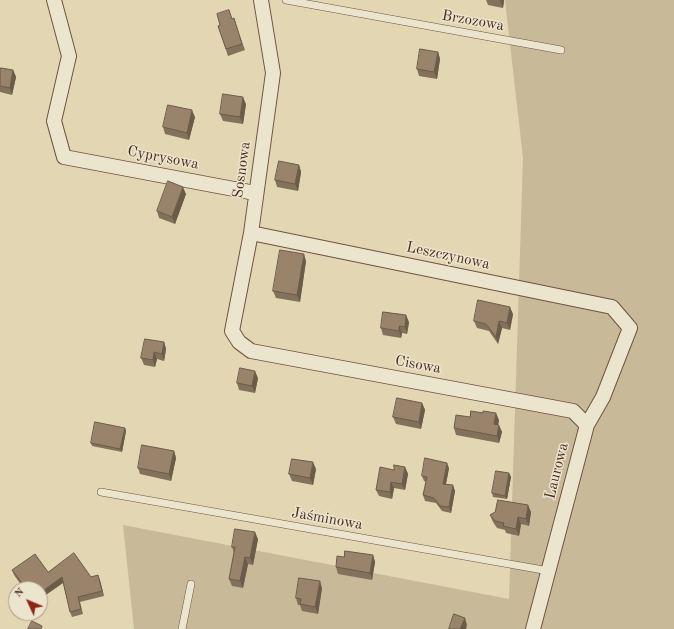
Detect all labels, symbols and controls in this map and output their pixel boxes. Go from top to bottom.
street label: Brzozowa [440,7,506,35]
street label: Sosnowa [229,140,255,200]
street label: Cyprysowa [126,142,200,174]
street label: Leszczynowa [405,238,491,274]
street label: Cisowa [394,352,442,378]
street label: Laurowa [541,441,573,501]
street label: Jaśminowa [290,504,364,534]
north arrow [8,581,48,621]
text: N [13,586,27,600]

